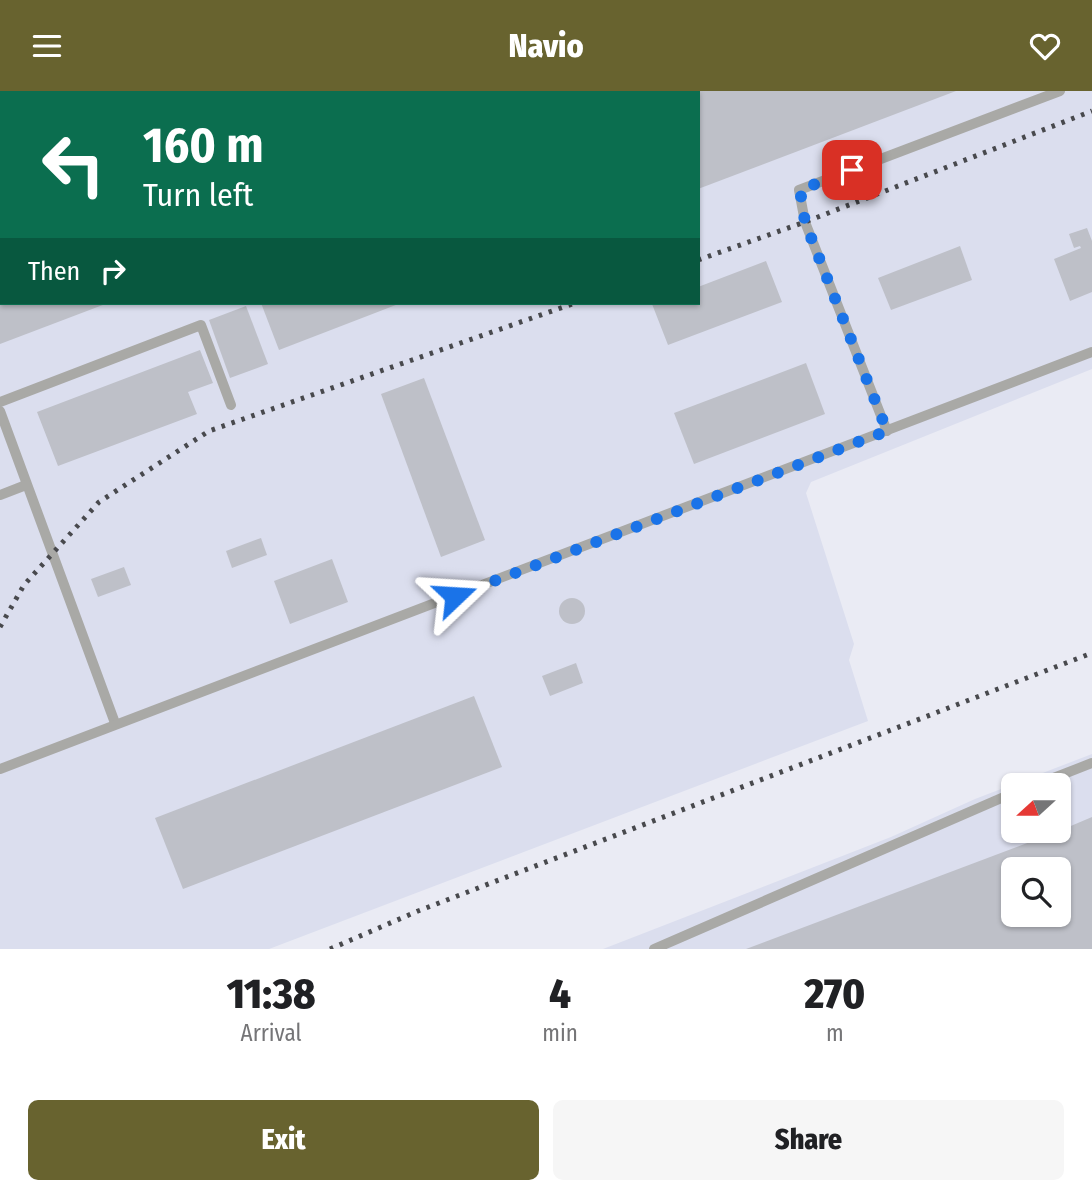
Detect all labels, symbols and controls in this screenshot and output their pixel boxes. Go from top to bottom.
icon: menu [28,27,66,65]
text: Navio [508,27,584,65]
icon: heart [1026,27,1064,65]
text: 160 m [143,116,264,175]
icon: left [28,119,119,210]
pin [822,140,882,200]
icon: arrive [833,151,871,189]
text: Turn left [143,176,253,214]
icon: right [94,252,132,290]
text: Then [28,256,80,287]
position arrow [418,559,492,633]
north arrow [1001,773,1071,843]
map controls [1001,773,1071,927]
button: search [1001,857,1071,927]
text: 11:38 [227,969,315,1019]
text: 4 [549,969,571,1019]
text: 270 [805,969,865,1019]
text: Arrival [241,1019,302,1047]
text: min [542,1019,578,1047]
text: m [826,1019,844,1047]
button: Exit [28,1100,539,1180]
button: Share [553,1100,1064,1180]

